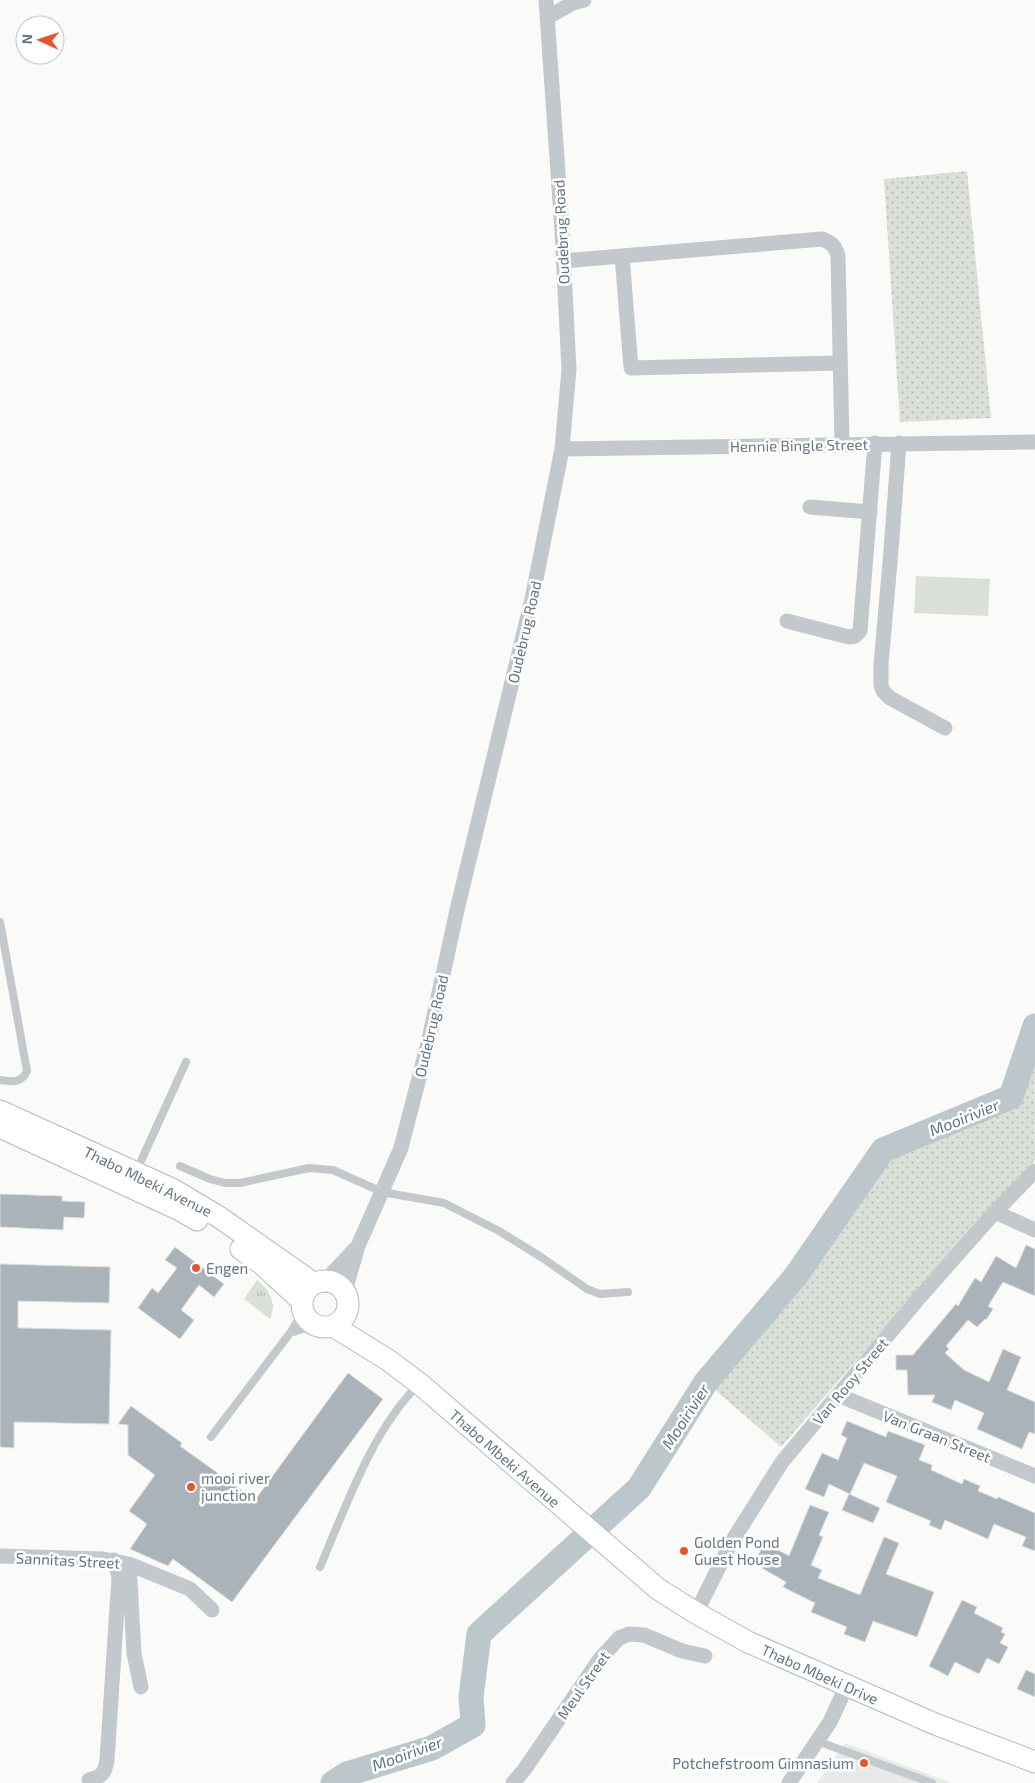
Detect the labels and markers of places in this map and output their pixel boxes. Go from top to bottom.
place label: Engen [206,1259,248,1277]
marker: Engen [190,1262,202,1274]
place label: mooi river junction [201,1469,270,1505]
marker: mooi river junction [185,1481,197,1493]
place label: Golden Pond Guest House [694,1533,780,1568]
marker: Golden Pond Guest House [678,1545,690,1557]
place label: Potchefstroom Gimnasium [672,1754,854,1772]
marker: Potchefstroom Gimnasium [858,1757,870,1769]

